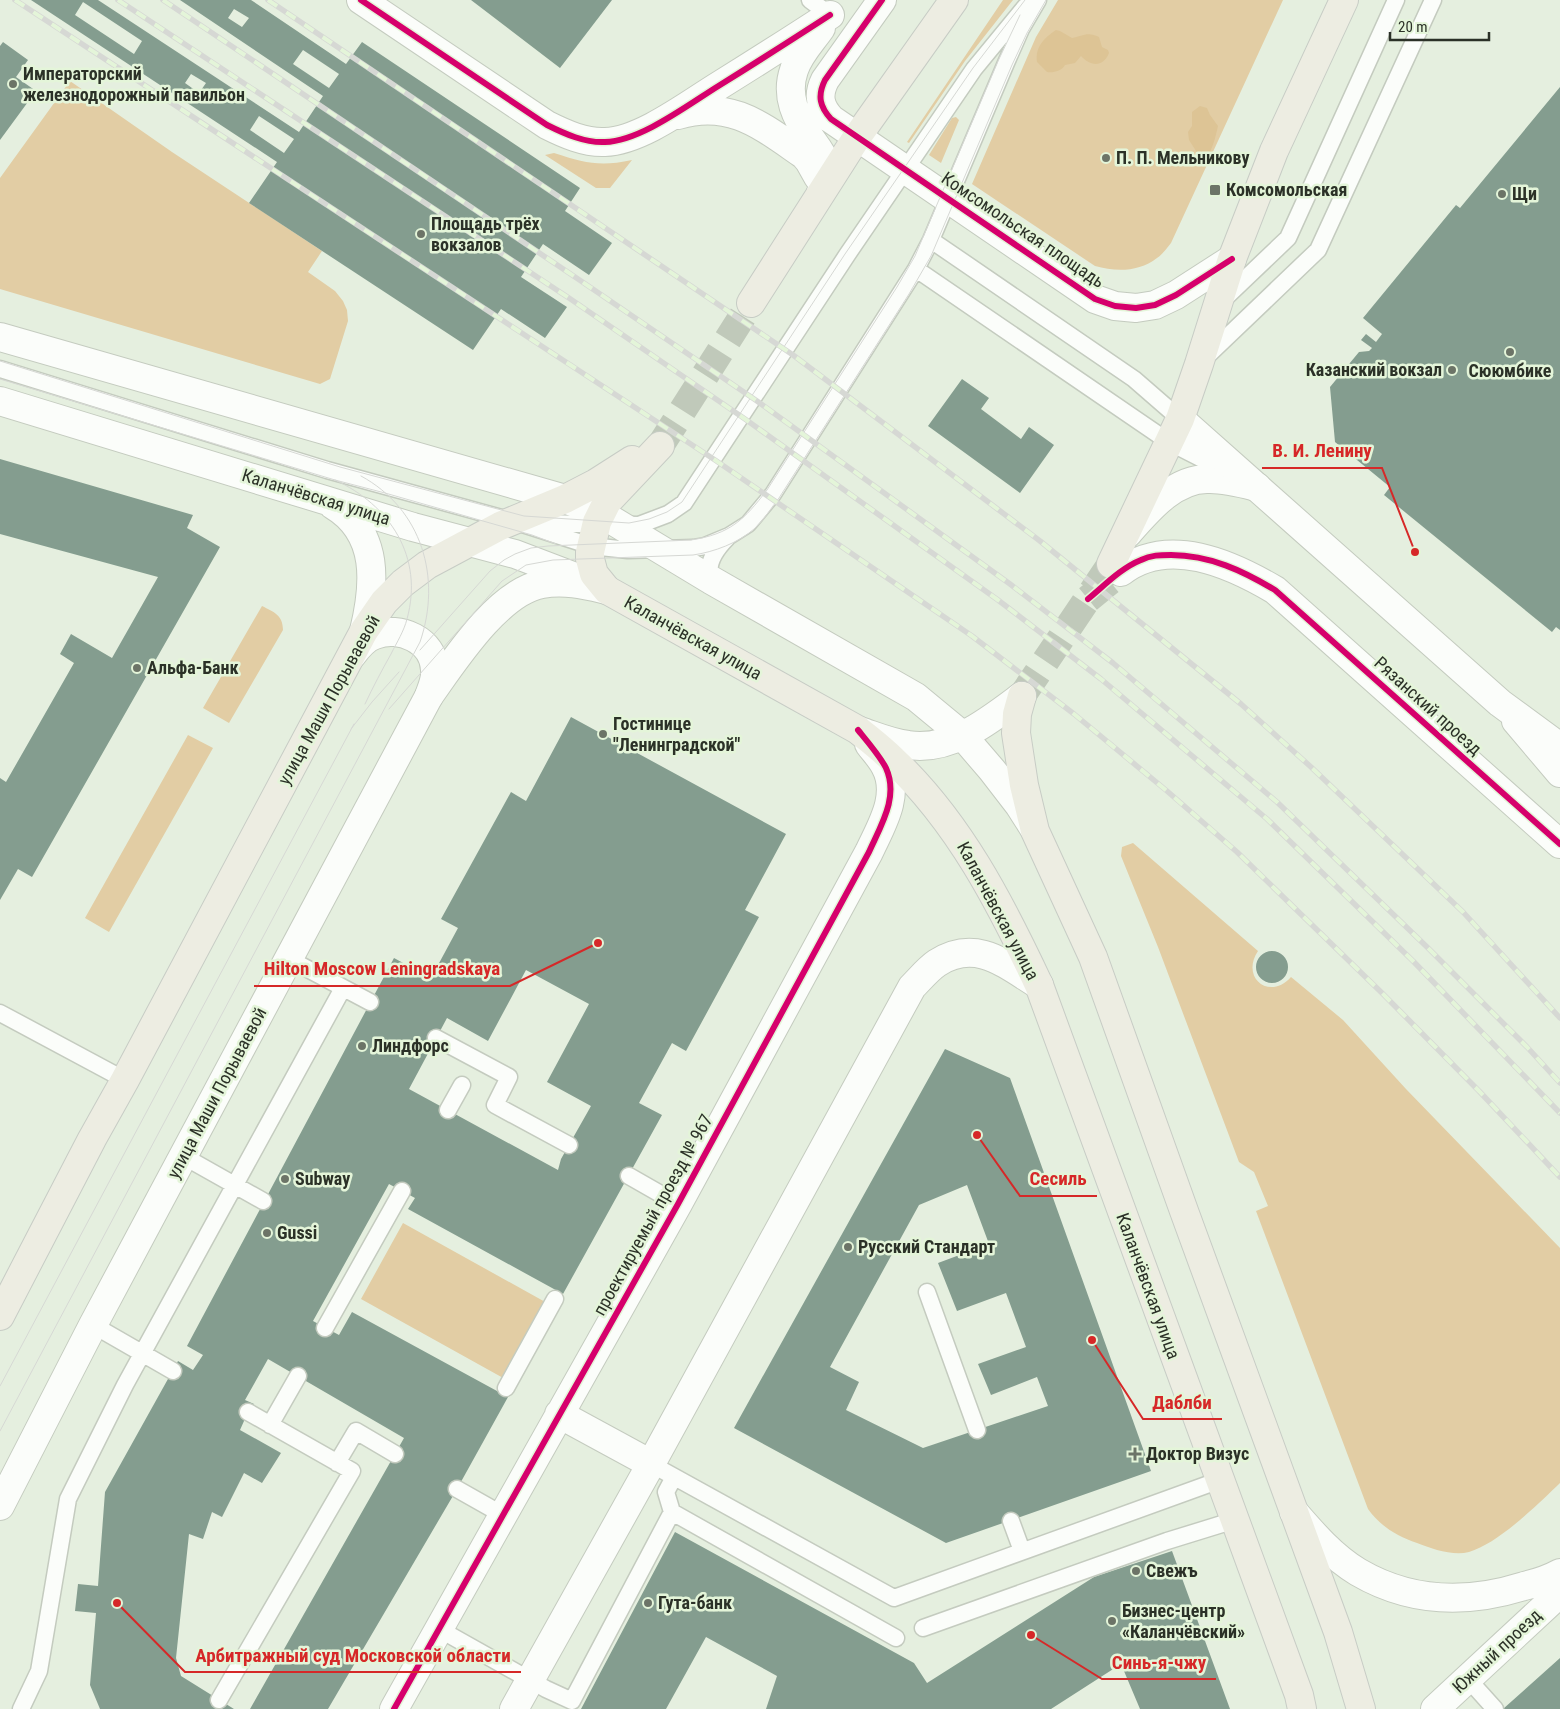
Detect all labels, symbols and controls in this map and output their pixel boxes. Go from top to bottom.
scale bar [1390,10,1489,42]
text: 20 m [1398,18,1428,36]
place label: Императорский железнодорожный павильон [23,63,245,105]
marker: Императорский железнодорожный павильон [7,78,19,90]
place label: П. П. Мельникову [1116,147,1249,168]
marker: П. П. Мельникову [1100,152,1112,164]
street label: Комсомольская площадь [938,167,1109,292]
place label: Комсомольская [1226,179,1347,200]
marker: Комсомольская [1208,183,1222,197]
place label: Щи [1512,183,1537,204]
marker: Щи [1496,188,1508,200]
place label: Площадь трёх вокзалов [431,213,540,255]
marker: Площадь трёх вокзалов [415,228,427,240]
marker: Сююмбике [1504,346,1516,358]
place label: Казанский вокзал [1306,359,1442,380]
place label: Сююмбике [1469,360,1552,381]
marker: Казанский вокзал [1446,364,1458,376]
callout: В. И. Ленину [1262,434,1382,468]
text: В. И. Ленину [1272,439,1372,462]
street label: Каланчёвская улица [240,464,393,529]
street label: Каланчёвская улица [621,591,766,684]
street label: улица Маши Порываевой [273,611,384,788]
street label: Рязанский проезд [1370,652,1487,760]
place label: Альфа-Банк [147,657,239,678]
marker: Альфа-Банк [131,662,143,674]
place label: Гостинице "Ленинградской" [613,713,740,755]
marker: Гостинице "Ленинградской" [597,728,609,740]
street label: Каланчёвская улица [953,838,1044,984]
callout: Hilton Moscow Leningradskaya [254,952,510,986]
text: Hilton Moscow Leningradskaya [264,957,500,980]
street label: улица Маши Порываевой [163,1004,271,1182]
place label: Линдфорс [372,1035,449,1056]
marker: Линдфорс [356,1040,368,1052]
street label: проектируемый проезд № 967 [588,1110,717,1319]
callout: Сесиль [1020,1162,1097,1196]
text: Сесиль [1029,1167,1087,1190]
place label: Subway [295,1168,350,1189]
marker: Subway [279,1173,291,1185]
street label: Каланчёвская улица [1112,1210,1185,1362]
place label: Gussi [277,1222,317,1243]
marker: Gussi [261,1227,273,1239]
place label: Русский Стандарт [858,1236,995,1257]
marker: Русский Стандарт [842,1241,854,1253]
callout: Даблби [1143,1385,1222,1419]
text: Даблби [1152,1391,1212,1414]
place label: Доктор Визус [1146,1443,1249,1464]
marker: Доктор Визус [1128,1447,1142,1461]
place label: Свежъ [1146,1560,1198,1581]
marker: Свежъ [1130,1565,1142,1577]
place label: Гута-банк [658,1592,732,1613]
marker: Гута-банк [642,1597,654,1609]
place label: Бизнес-центр «Каланчёвский» [1122,1600,1245,1642]
street label: Южный проезд [1448,1604,1546,1697]
marker: Бизнес-центр «Каланчёвский» [1106,1615,1118,1627]
callout: Арбитражный суд Московской области [185,1638,521,1672]
text: Арбитражный суд Московской области [195,1644,511,1667]
callout: Синь-я-чжу [1102,1645,1216,1679]
text: Синь-я-чжу [1112,1651,1207,1674]

